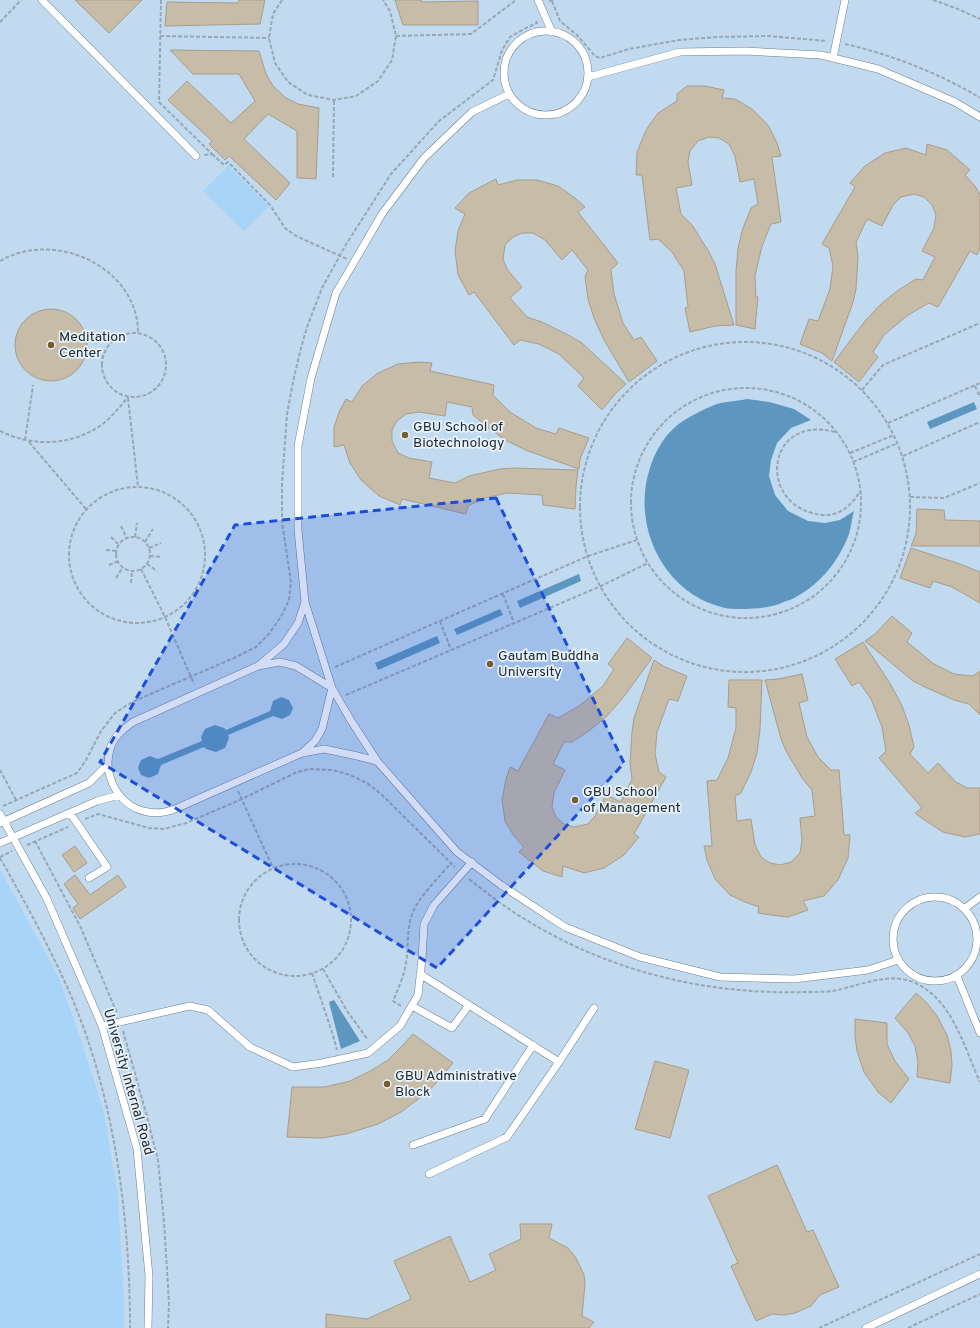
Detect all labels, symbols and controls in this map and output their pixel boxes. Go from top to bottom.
place label: Meditation Center [59,329,126,362]
marker: Meditation Center [46,340,56,350]
place label: GBU School of Biotechnology [413,419,504,452]
marker: GBU School of Biotechnology [400,430,410,440]
place label: Gautam Buddha University [498,648,599,681]
marker: Gautam Buddha University [485,659,495,669]
place label: GBU School of Management [583,784,681,817]
marker: GBU School of Management [570,795,580,805]
street label: University Internal Road [99,1007,157,1157]
place label: GBU Administrative Block [395,1068,517,1101]
marker: GBU Administrative Block [382,1079,392,1089]

